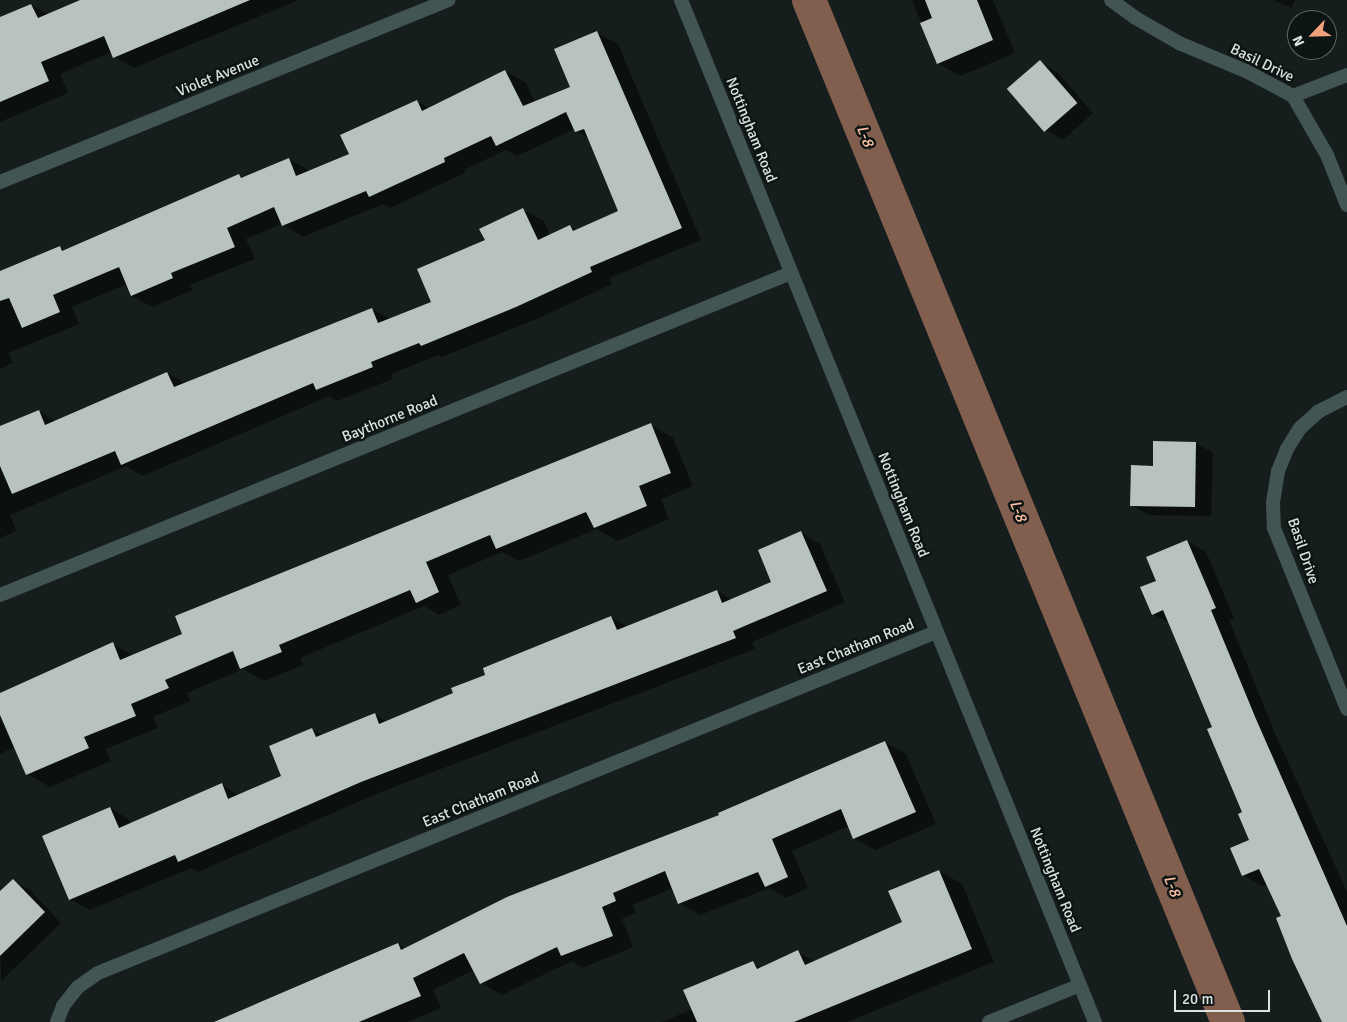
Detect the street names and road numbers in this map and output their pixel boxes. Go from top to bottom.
street label: Basil Drive [1227,40,1297,86]
street label: Violet Avenue [174,51,262,101]
street label: Nottingham Road [722,75,780,185]
street label: Baythorne Road [340,392,440,446]
street label: Nottingham Road [874,450,932,560]
street label: Basil Drive [1283,516,1323,586]
street label: East Chatham Road [795,615,917,679]
street label: East Chatham Road [420,768,542,832]
street label: Nottingham Road [1026,825,1084,935]

